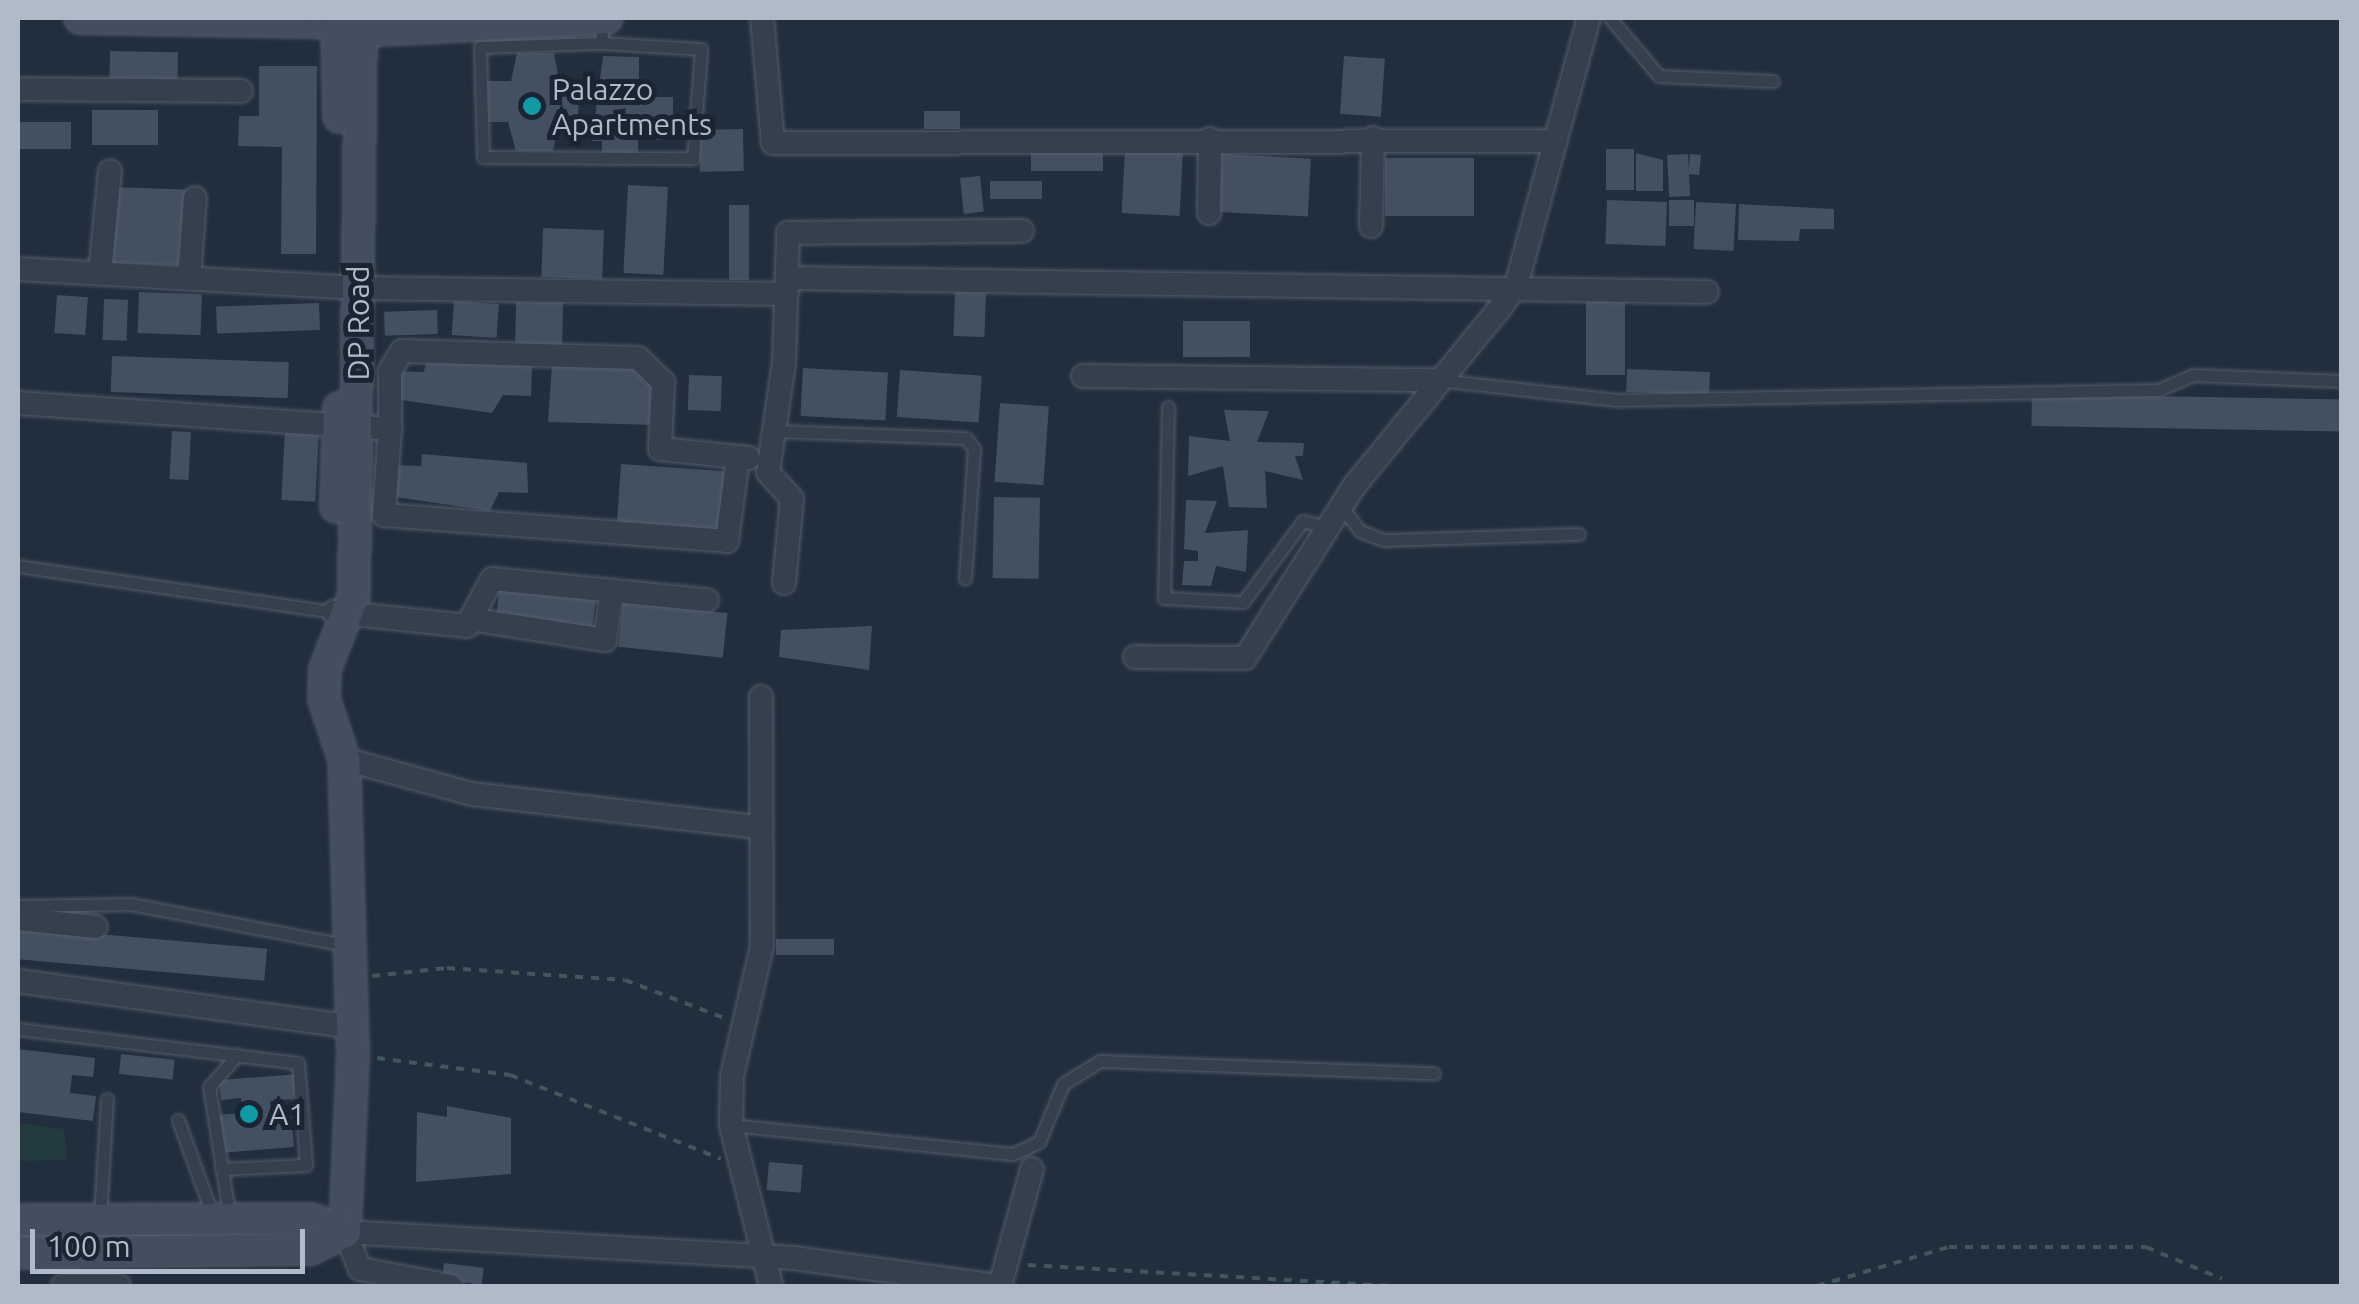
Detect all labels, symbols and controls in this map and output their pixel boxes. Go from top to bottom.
place label: Palazzo Apartments [552,71,712,142]
marker: Palazzo Apartments [521,95,543,117]
street label: DP Road [340,265,376,381]
place label: A1 [269,1096,305,1132]
marker: A1 [238,1103,260,1125]
scale bar [35,1209,310,1271]
text: 100 m [47,1229,131,1263]

